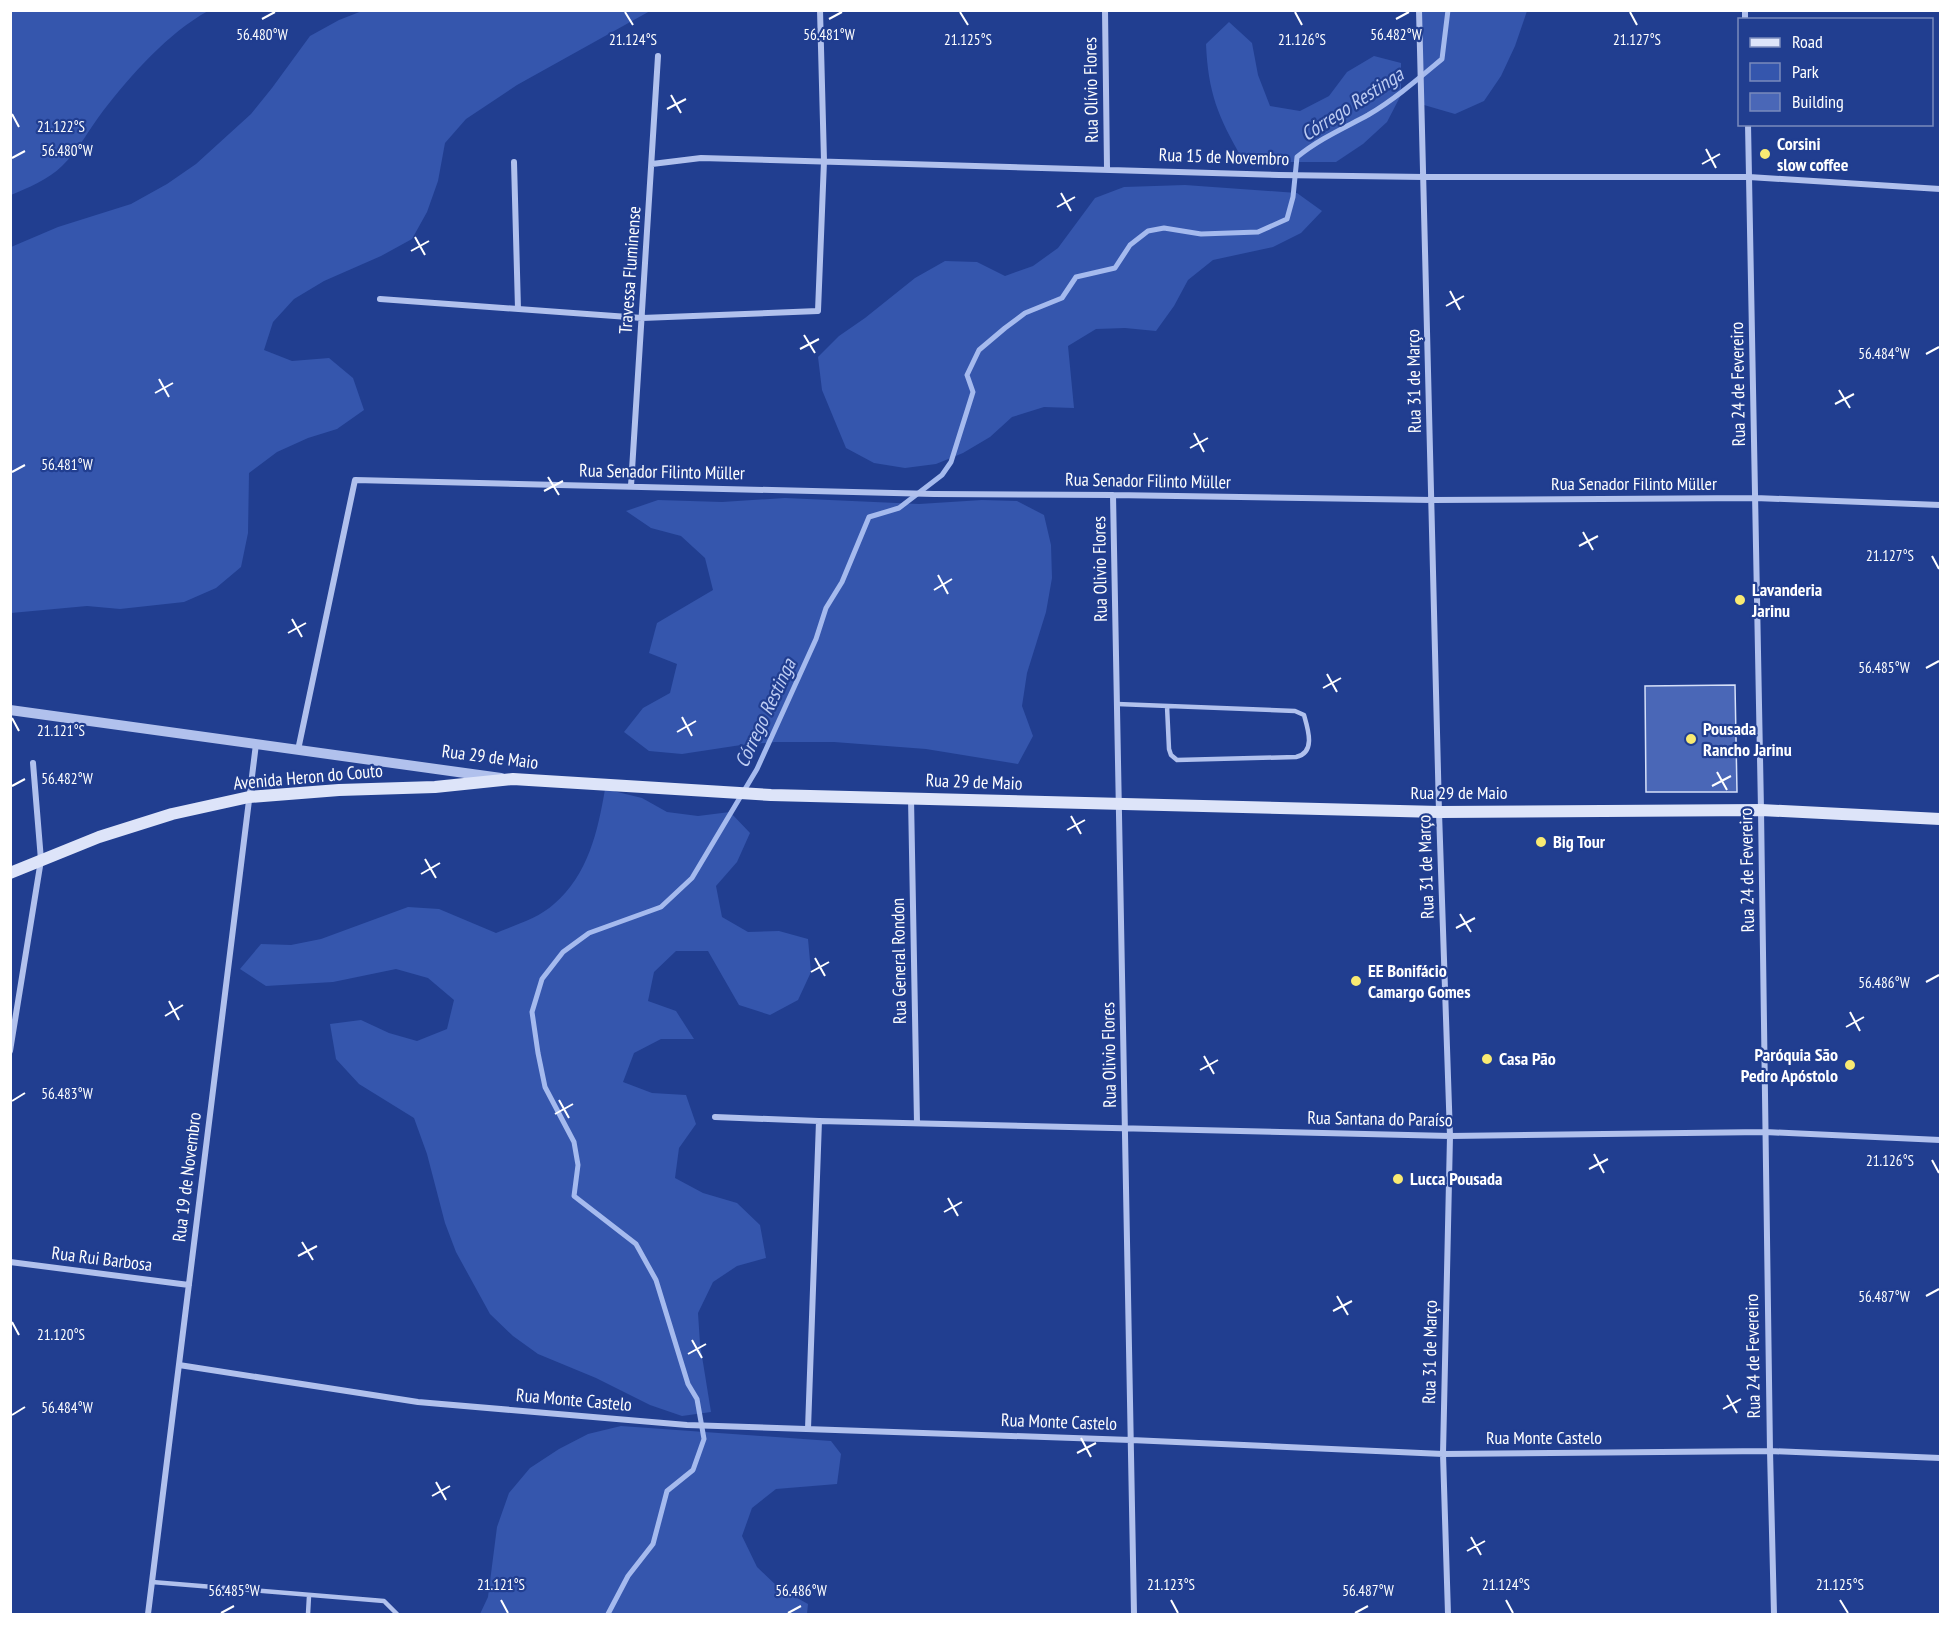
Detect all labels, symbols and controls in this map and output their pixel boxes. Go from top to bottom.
legend [1738,18,1933,126]
text: 56.480°W [236,25,288,44]
text: 56.481°W [803,25,855,44]
text: 56.482°W [1370,25,1422,44]
text: 21.124°S [609,30,657,49]
text: 21.125°S [944,30,992,49]
text: 21.126°S [1278,30,1326,49]
text: 21.127°S [1613,30,1661,49]
text: Road [1792,30,1823,53]
street label: Rua Olívio Flores [1078,37,1103,143]
text: Park [1792,60,1819,83]
water label: Córrego Restinga [1296,61,1409,147]
text: Building [1792,90,1844,113]
text: 21.122°S [37,117,85,136]
place label: Corsini slow coffee [1777,132,1849,176]
text: 56.480°W [41,141,93,160]
street label: Rua 15 de Novembro [1158,143,1290,170]
marker: Corsini slow coffee [1758,147,1772,161]
street label: Travessa Fluminense [614,205,645,335]
street label: Rua 24 de Fevereiro [1725,321,1750,446]
street label: Rua 31 de Março [1401,329,1426,433]
text: 56.484°W [1858,344,1910,363]
text: 56.481°W [41,455,93,474]
street label: Rua Senador Filinto Müller [579,459,745,484]
street label: Rua Senador Filinto Müller [1065,468,1231,493]
street label: Rua Senador Filinto Müller [1551,472,1717,495]
street label: Rua Olivio Flores [1087,516,1112,622]
text: 21.127°S [1866,546,1914,565]
place label: Lavanderia Jarinu [1751,578,1822,622]
marker: Lavanderia Jarinu [1733,593,1747,607]
water label: Córrego Restinga [729,654,802,771]
text: 56.485°W [1858,658,1910,677]
place label: Pousada Rancho Jarinu [1703,717,1792,761]
text: 21.121°S [37,721,85,740]
marker: Pousada Rancho Jarinu [1684,732,1698,746]
street label: Rua 29 de Maio [441,739,540,774]
street label: Avenida Heron do Couto [232,758,384,794]
street label: Rua 29 de Maio [925,768,1023,795]
text: 56.482°W [41,769,93,788]
street label: Rua 29 de Maio [1411,781,1508,804]
street label: Rua 24 de Fevereiro [1734,807,1759,932]
street label: Rua 31 de Março [1412,814,1439,919]
place label: Big Tour [1553,830,1606,853]
marker: Big Tour [1534,835,1548,849]
street label: Rua General Rondon [886,898,911,1024]
place label: EE Bonifácio Camargo Gomes [1368,959,1471,1003]
text: 56.486°W [1858,973,1910,992]
marker: EE Bonifácio Camargo Gomes [1349,974,1363,988]
street label: Rua Olivio Flores [1096,1002,1121,1108]
place label: Paróquia São Pedro Apóstolo [1741,1043,1838,1087]
place label: Casa Pão [1499,1047,1556,1070]
marker: Casa Pão [1480,1052,1494,1066]
marker: Paróquia São Pedro Apóstolo [1843,1058,1857,1072]
text: 56.483°W [41,1084,93,1103]
street label: Rua Santana do Paraíso [1307,1106,1453,1131]
street label: Rua 19 de Novembro [167,1111,206,1243]
text: 21.126°S [1866,1151,1914,1170]
place label: Lucca Pousada [1410,1167,1502,1190]
marker: Lucca Pousada [1391,1172,1405,1186]
street label: Rua Rui Barbosa [50,1241,154,1276]
text: 56.487°W [1858,1287,1910,1306]
street label: Rua 24 de Fevereiro [1740,1293,1765,1418]
street label: Rua 31 de Março [1417,1300,1442,1404]
text: 21.120°S [37,1325,85,1344]
street label: Rua Monte Castelo [515,1383,633,1416]
text: 56.484°W [41,1398,93,1417]
street label: Rua Monte Castelo [1001,1408,1118,1435]
street label: Rua Monte Castelo [1486,1426,1602,1449]
text: 21.121°S [477,1575,525,1594]
text: 21.123°S [1147,1575,1195,1594]
text: 21.124°S [1482,1575,1530,1594]
text: 21.125°S [1816,1575,1864,1594]
text: 56.485°W [208,1581,260,1600]
text: 56.486°W [775,1581,827,1600]
text: 56.487°W [1342,1581,1394,1600]

